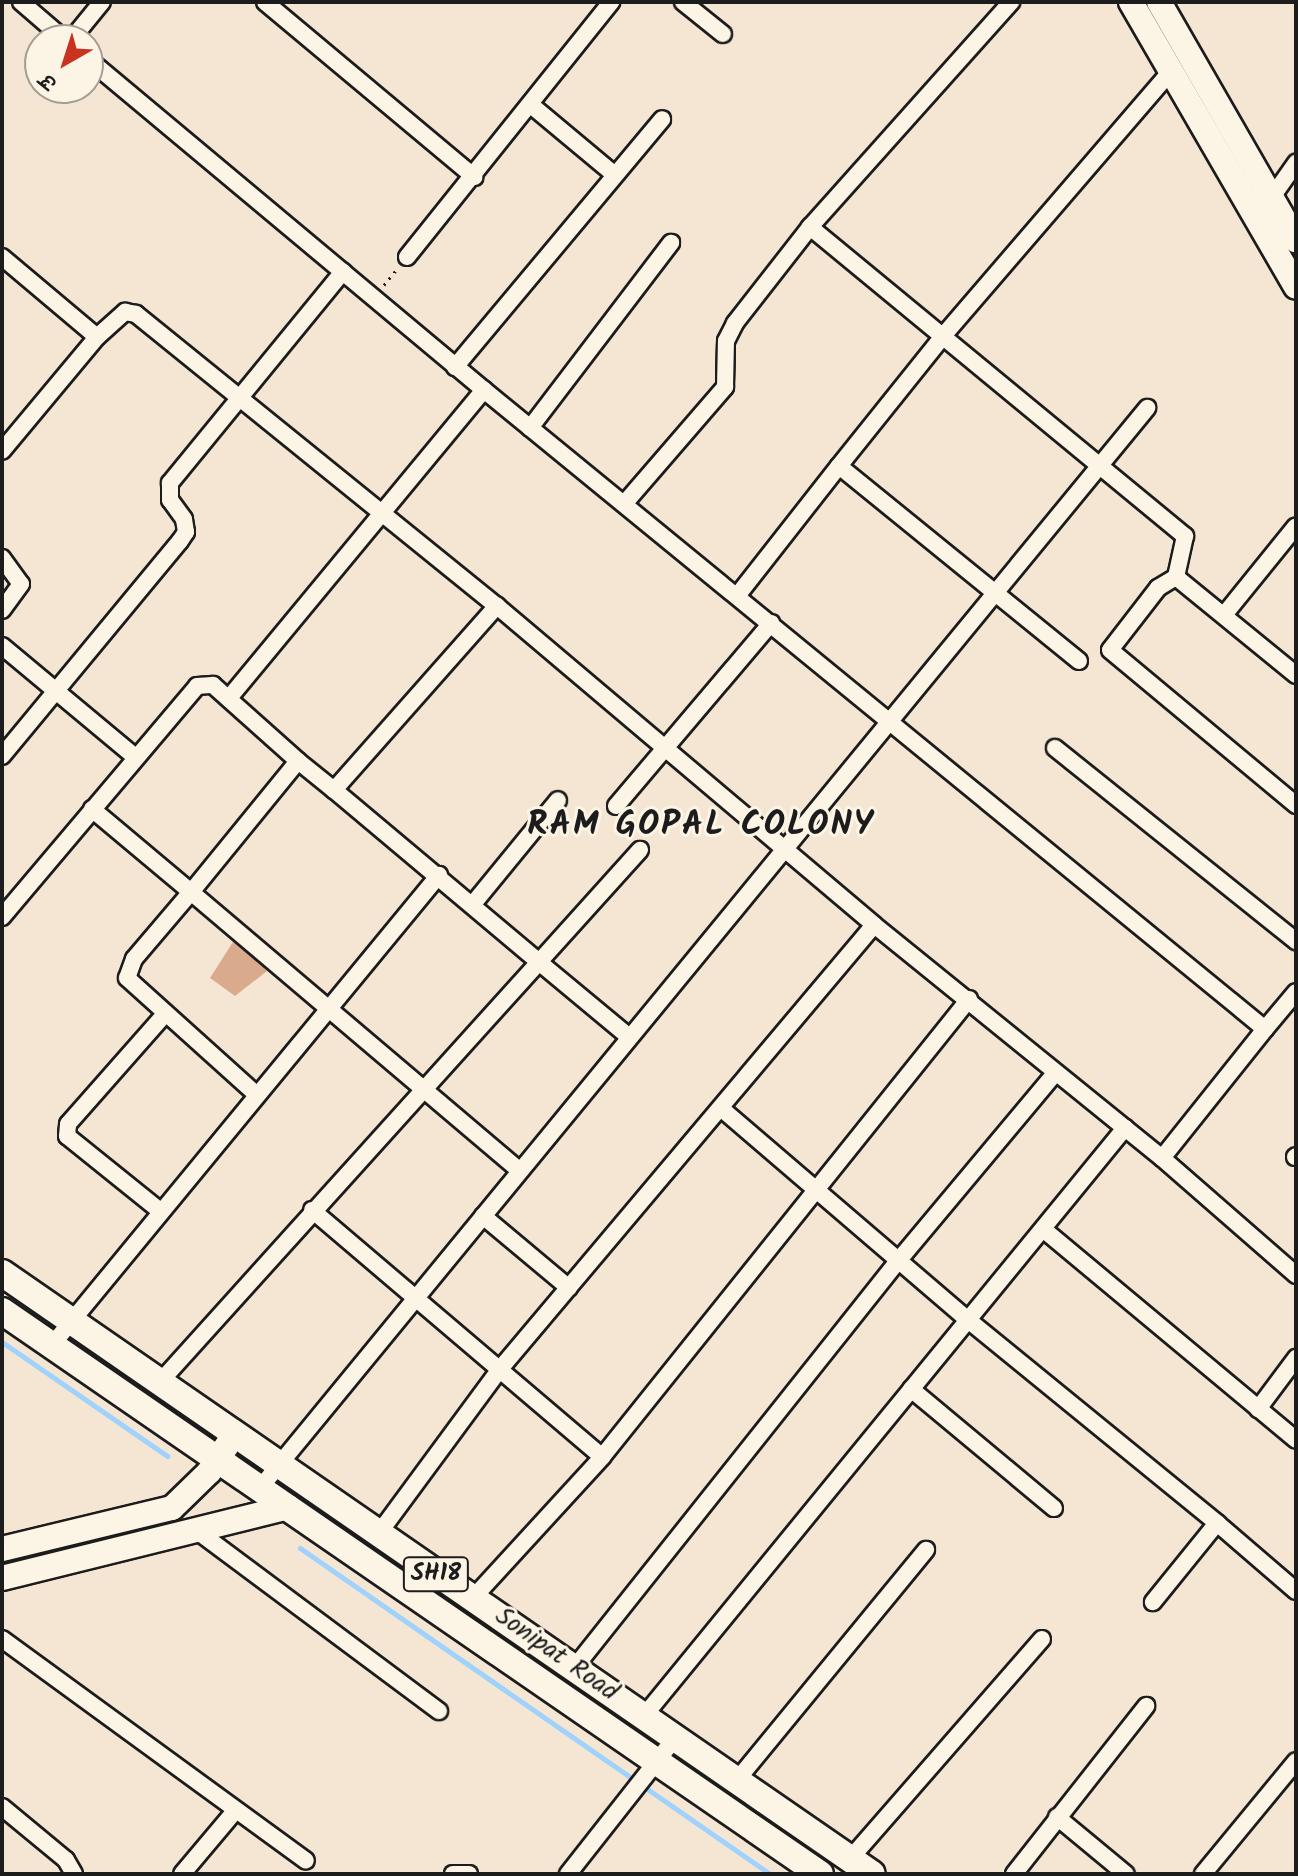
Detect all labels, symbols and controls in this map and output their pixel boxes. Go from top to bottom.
north arrow [24,24,104,104]
text: उ [33,64,66,99]
district label: RAM GOPAL COLONY [527,806,875,846]
road number: SH18 [402,1554,470,1594]
street label: Sonipat Road [489,1601,623,1709]

